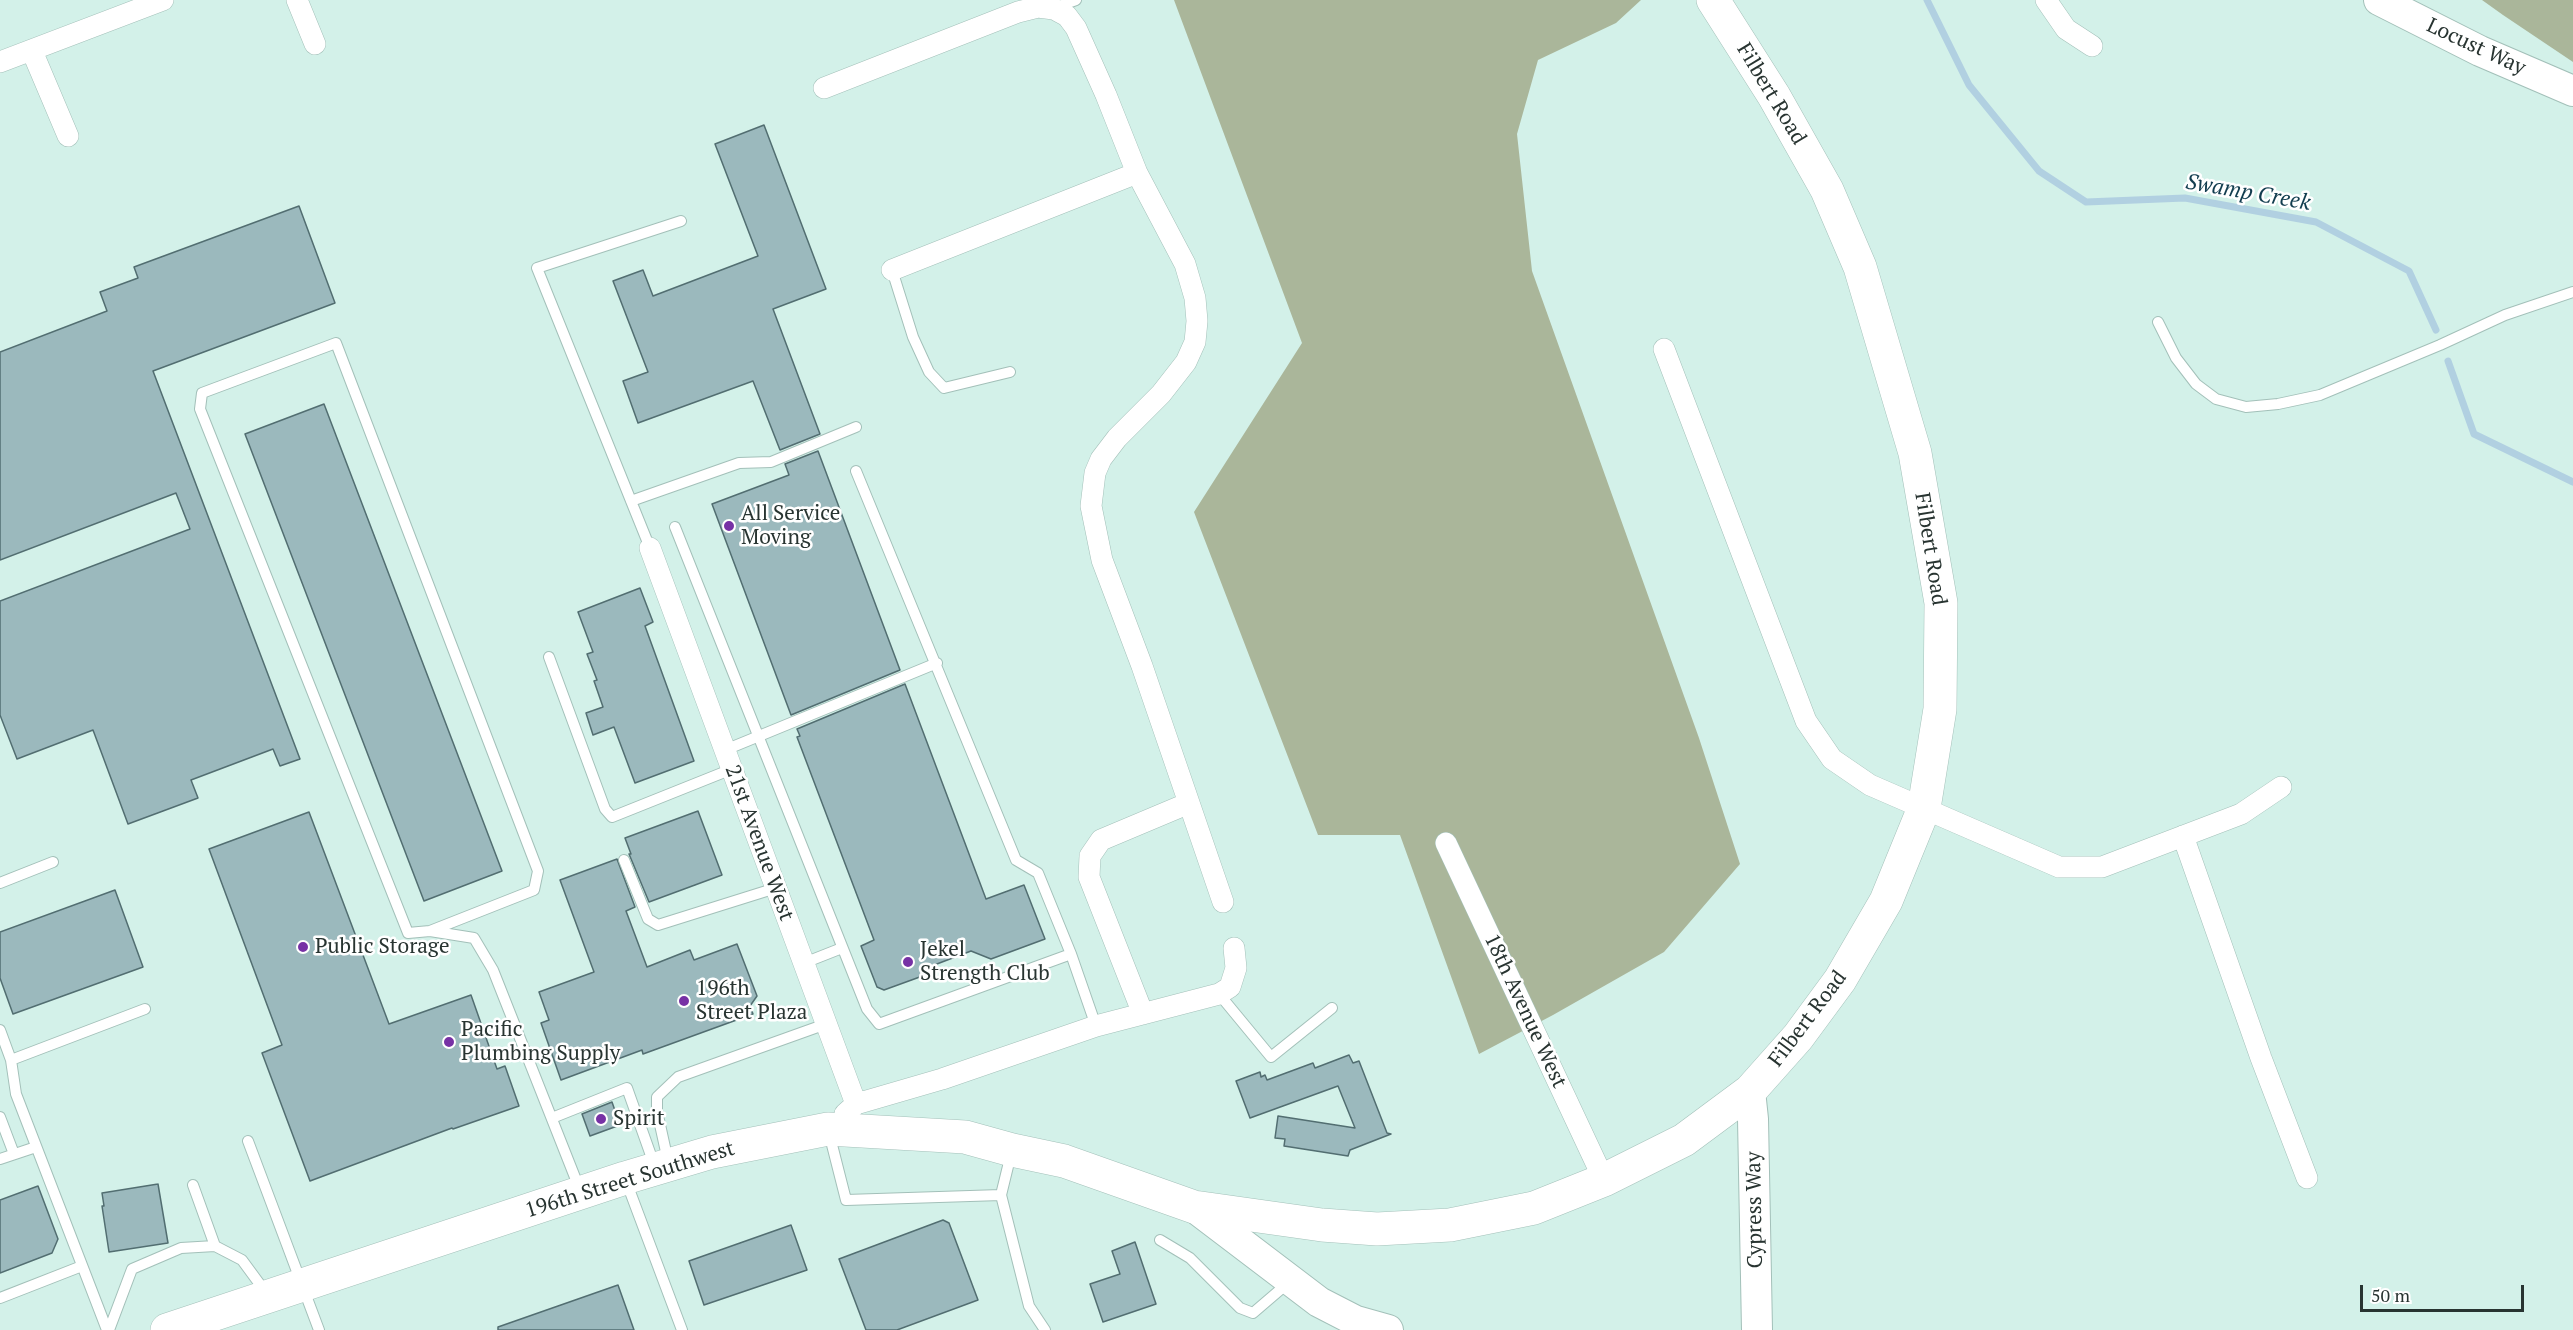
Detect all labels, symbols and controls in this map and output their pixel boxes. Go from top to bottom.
street label: Locust Way [2422,13,2530,81]
street label: Filbert Road [1731,39,1811,149]
water label: Swamp Creek [2184,169,2312,217]
street label: Filbert Road [1909,491,1951,607]
place label: All Service Moving [741,501,840,551]
marker: All Service Moving [722,519,736,533]
street label: 21st Avenue West [719,762,799,924]
street label: 18th Avenue West [1478,930,1572,1092]
place label: Public Storage [315,934,449,960]
place label: Jekel Strength Club [920,937,1050,987]
marker: Public Storage [296,940,310,954]
marker: Jekel Strength Club [901,955,915,969]
street label: Filbert Road [1764,966,1852,1072]
place label: 196th Street Plaza [696,976,807,1026]
marker: 196th Street Plaza [677,994,691,1008]
place label: Pacific Plumbing Supply [461,1017,620,1067]
marker: Pacific Plumbing Supply [442,1035,456,1049]
place label: Spirit [613,1106,665,1132]
marker: Spirit [594,1112,608,1126]
street label: 196th Street Southwest [522,1136,738,1224]
street label: Cypress Way [1741,1151,1769,1269]
scale bar [2363,1273,2526,1311]
text: 50 m [2371,1283,2410,1307]

